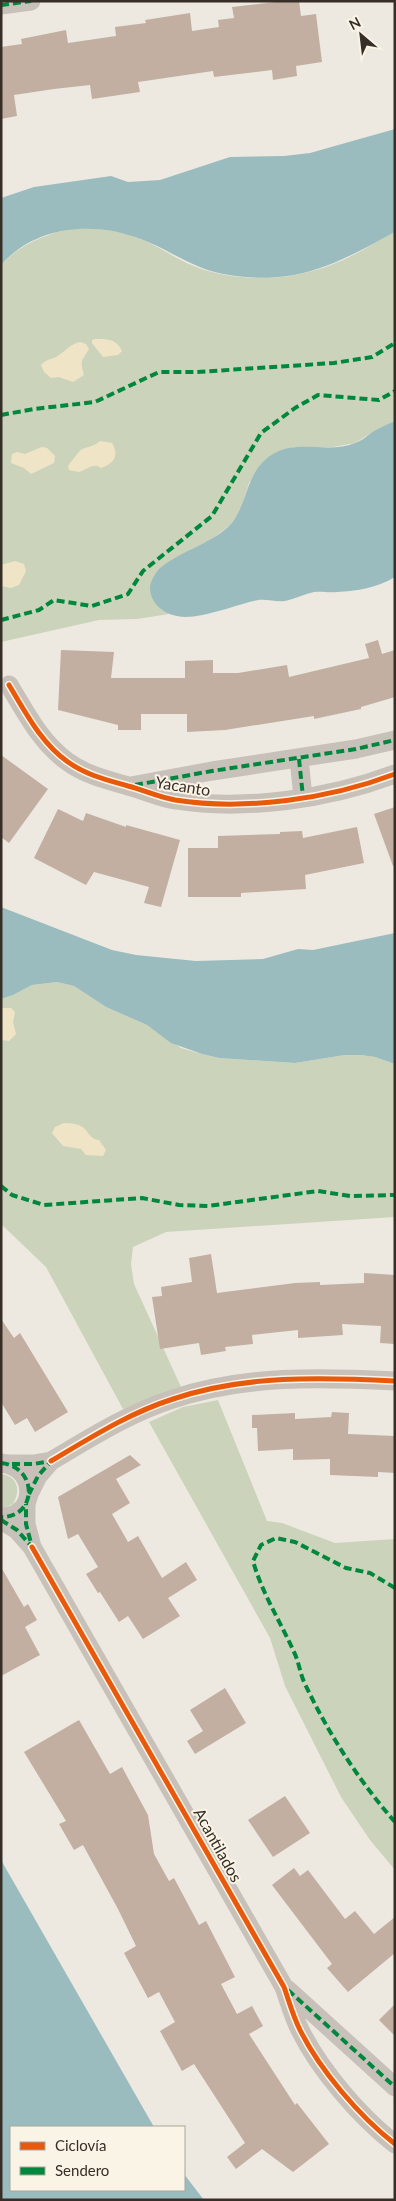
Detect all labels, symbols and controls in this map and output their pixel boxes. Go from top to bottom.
north arrow [336,10,386,60]
text: N [346,13,363,33]
street label: Yacanto [154,772,212,799]
street label: Acantilados [190,1804,247,1885]
legend [10,2126,185,2191]
text: Ciclovía [55,2136,106,2154]
text: Sendero [55,2161,109,2179]

